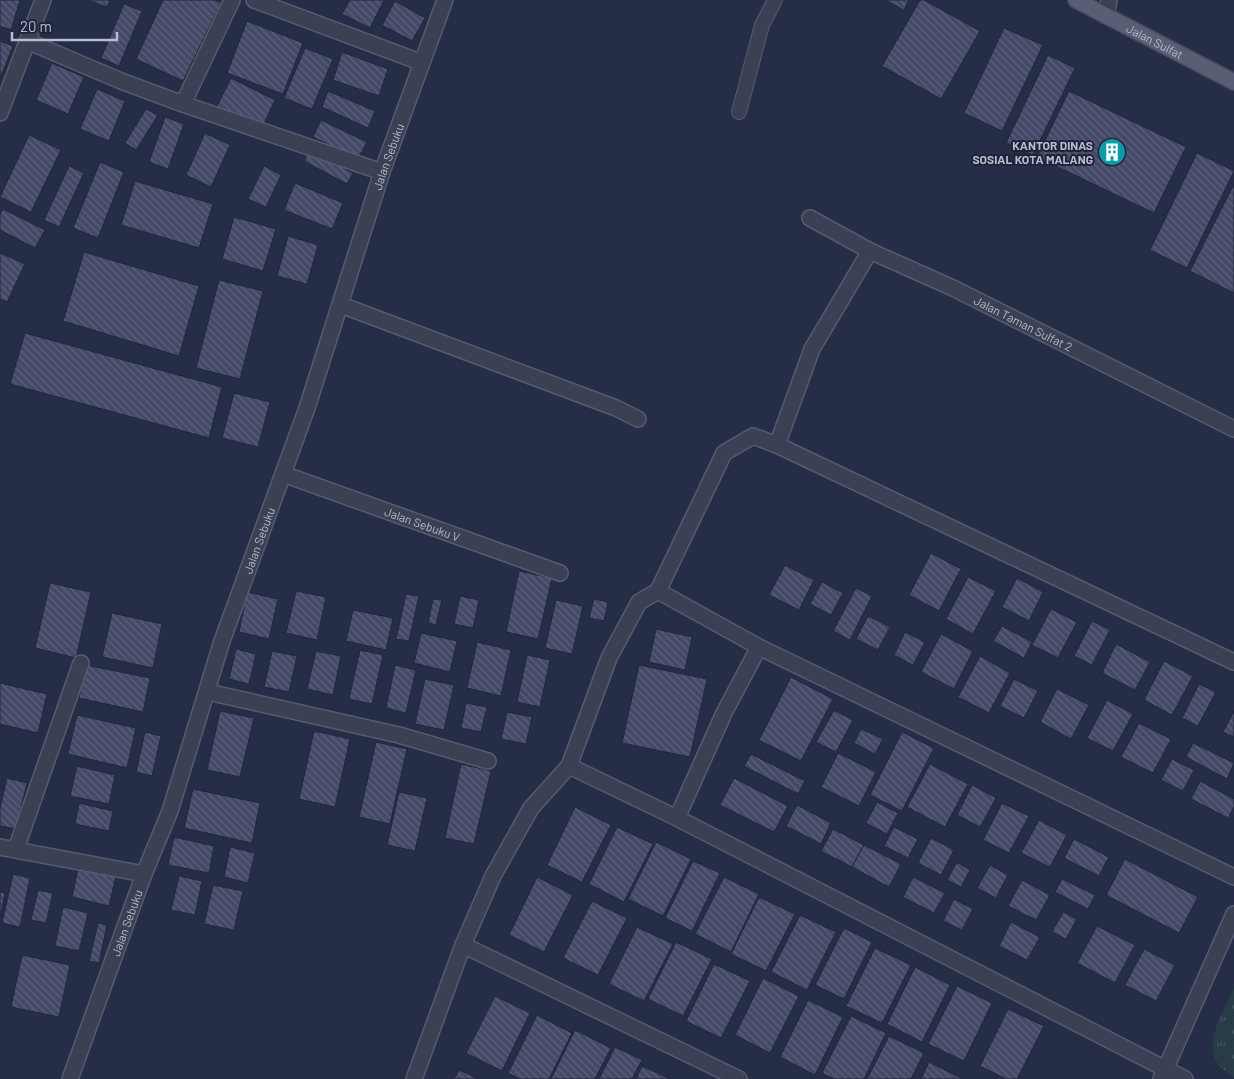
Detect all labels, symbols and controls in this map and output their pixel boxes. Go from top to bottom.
scale bar [12,10,118,42]
text: 20 m [20,17,52,35]
street label: Jalan Sulfat [1124,21,1186,61]
street label: Jalan Sebuku [370,121,406,192]
building icon: KANTOR DINAS SOSIAL KOTA MALANG [1097,137,1127,167]
place label: KANTOR DINAS SOSIAL KOTA MALANG [972,138,1093,166]
street label: Jalan Taman Sulfat 2 [972,293,1075,354]
street label: Jalan Sebuku V [383,504,462,544]
street label: Jalan Sebuku [240,505,277,576]
street label: Jalan Sebuku [108,888,145,958]

